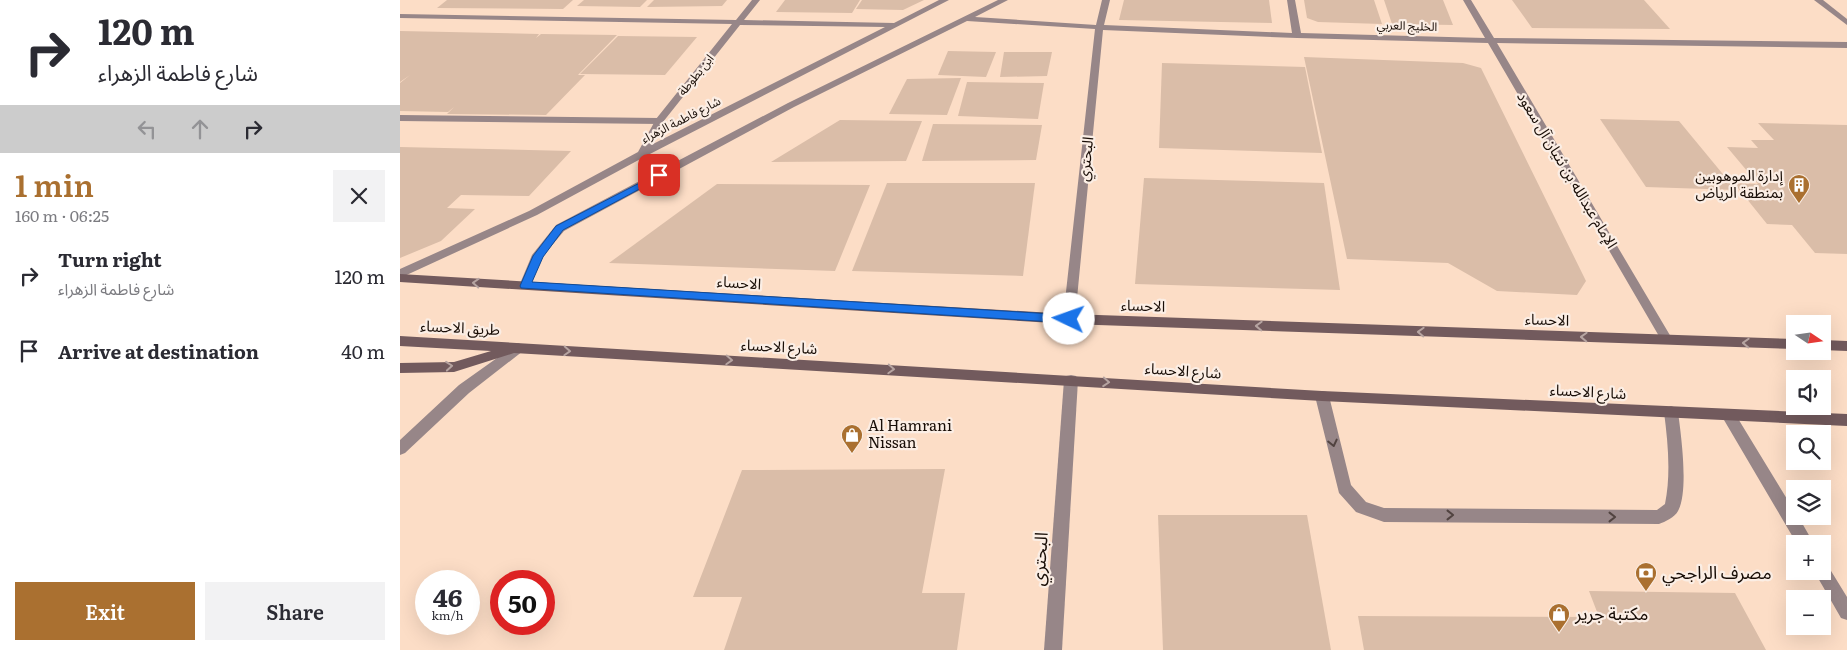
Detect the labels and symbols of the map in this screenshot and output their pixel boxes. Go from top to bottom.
street label: الخليج العربي [1376,15,1438,37]
street label: ابن بطوطة [673,50,718,99]
street label: الإمام عبدالله بن ثنيان آل سعود [1511,86,1624,253]
street label: شارع فاطمة الزهراء [638,91,724,148]
street label: البحتري [1071,135,1100,183]
pin [638,154,680,196]
place label: إدارة الموهوبين بمنطقة الرياض [1695,163,1784,203]
building icon: إدارة الموهوبين بمنطقة الرياض [1787,173,1811,204]
street label: الاحساء [716,268,762,295]
one-way arrow [472,277,480,288]
position arrow [1042,292,1094,344]
street label: الاحساء [1120,292,1166,317]
street label: الاحساء [1524,306,1570,331]
street label: طريق الاحساء [420,313,500,340]
north arrow [1786,315,1831,360]
one-way arrow [1255,321,1262,331]
one-way arrow [1417,326,1425,337]
street label: شارع الاحساء [740,332,818,361]
one-way arrow [1580,332,1588,342]
one-way arrow [1742,337,1750,348]
one-way arrow [563,345,571,356]
one-way arrow [725,354,733,365]
street label: شارع الاحساء [1144,355,1222,386]
one-way arrow [445,361,453,372]
one-way arrow [887,364,895,375]
one-way arrow [1102,376,1110,387]
street label: شارع الاحساء [1549,377,1627,406]
place label: Al Hamrani Nissan [868,413,952,453]
shop icon: Al Hamrani Nissan [840,423,864,454]
one-way arrow [1327,439,1338,448]
one-way arrow [1446,510,1454,521]
one-way arrow [1609,512,1617,522]
street label: البحتري [1023,531,1055,587]
place label: مصرف الراجحي [1662,558,1772,586]
bank icon: مصرف الراجحي [1634,561,1658,592]
speed limit sign: 50 [490,570,555,635]
place label: مكتبة جرير [1574,599,1649,626]
shop icon: مكتبة جرير [1547,602,1571,633]

